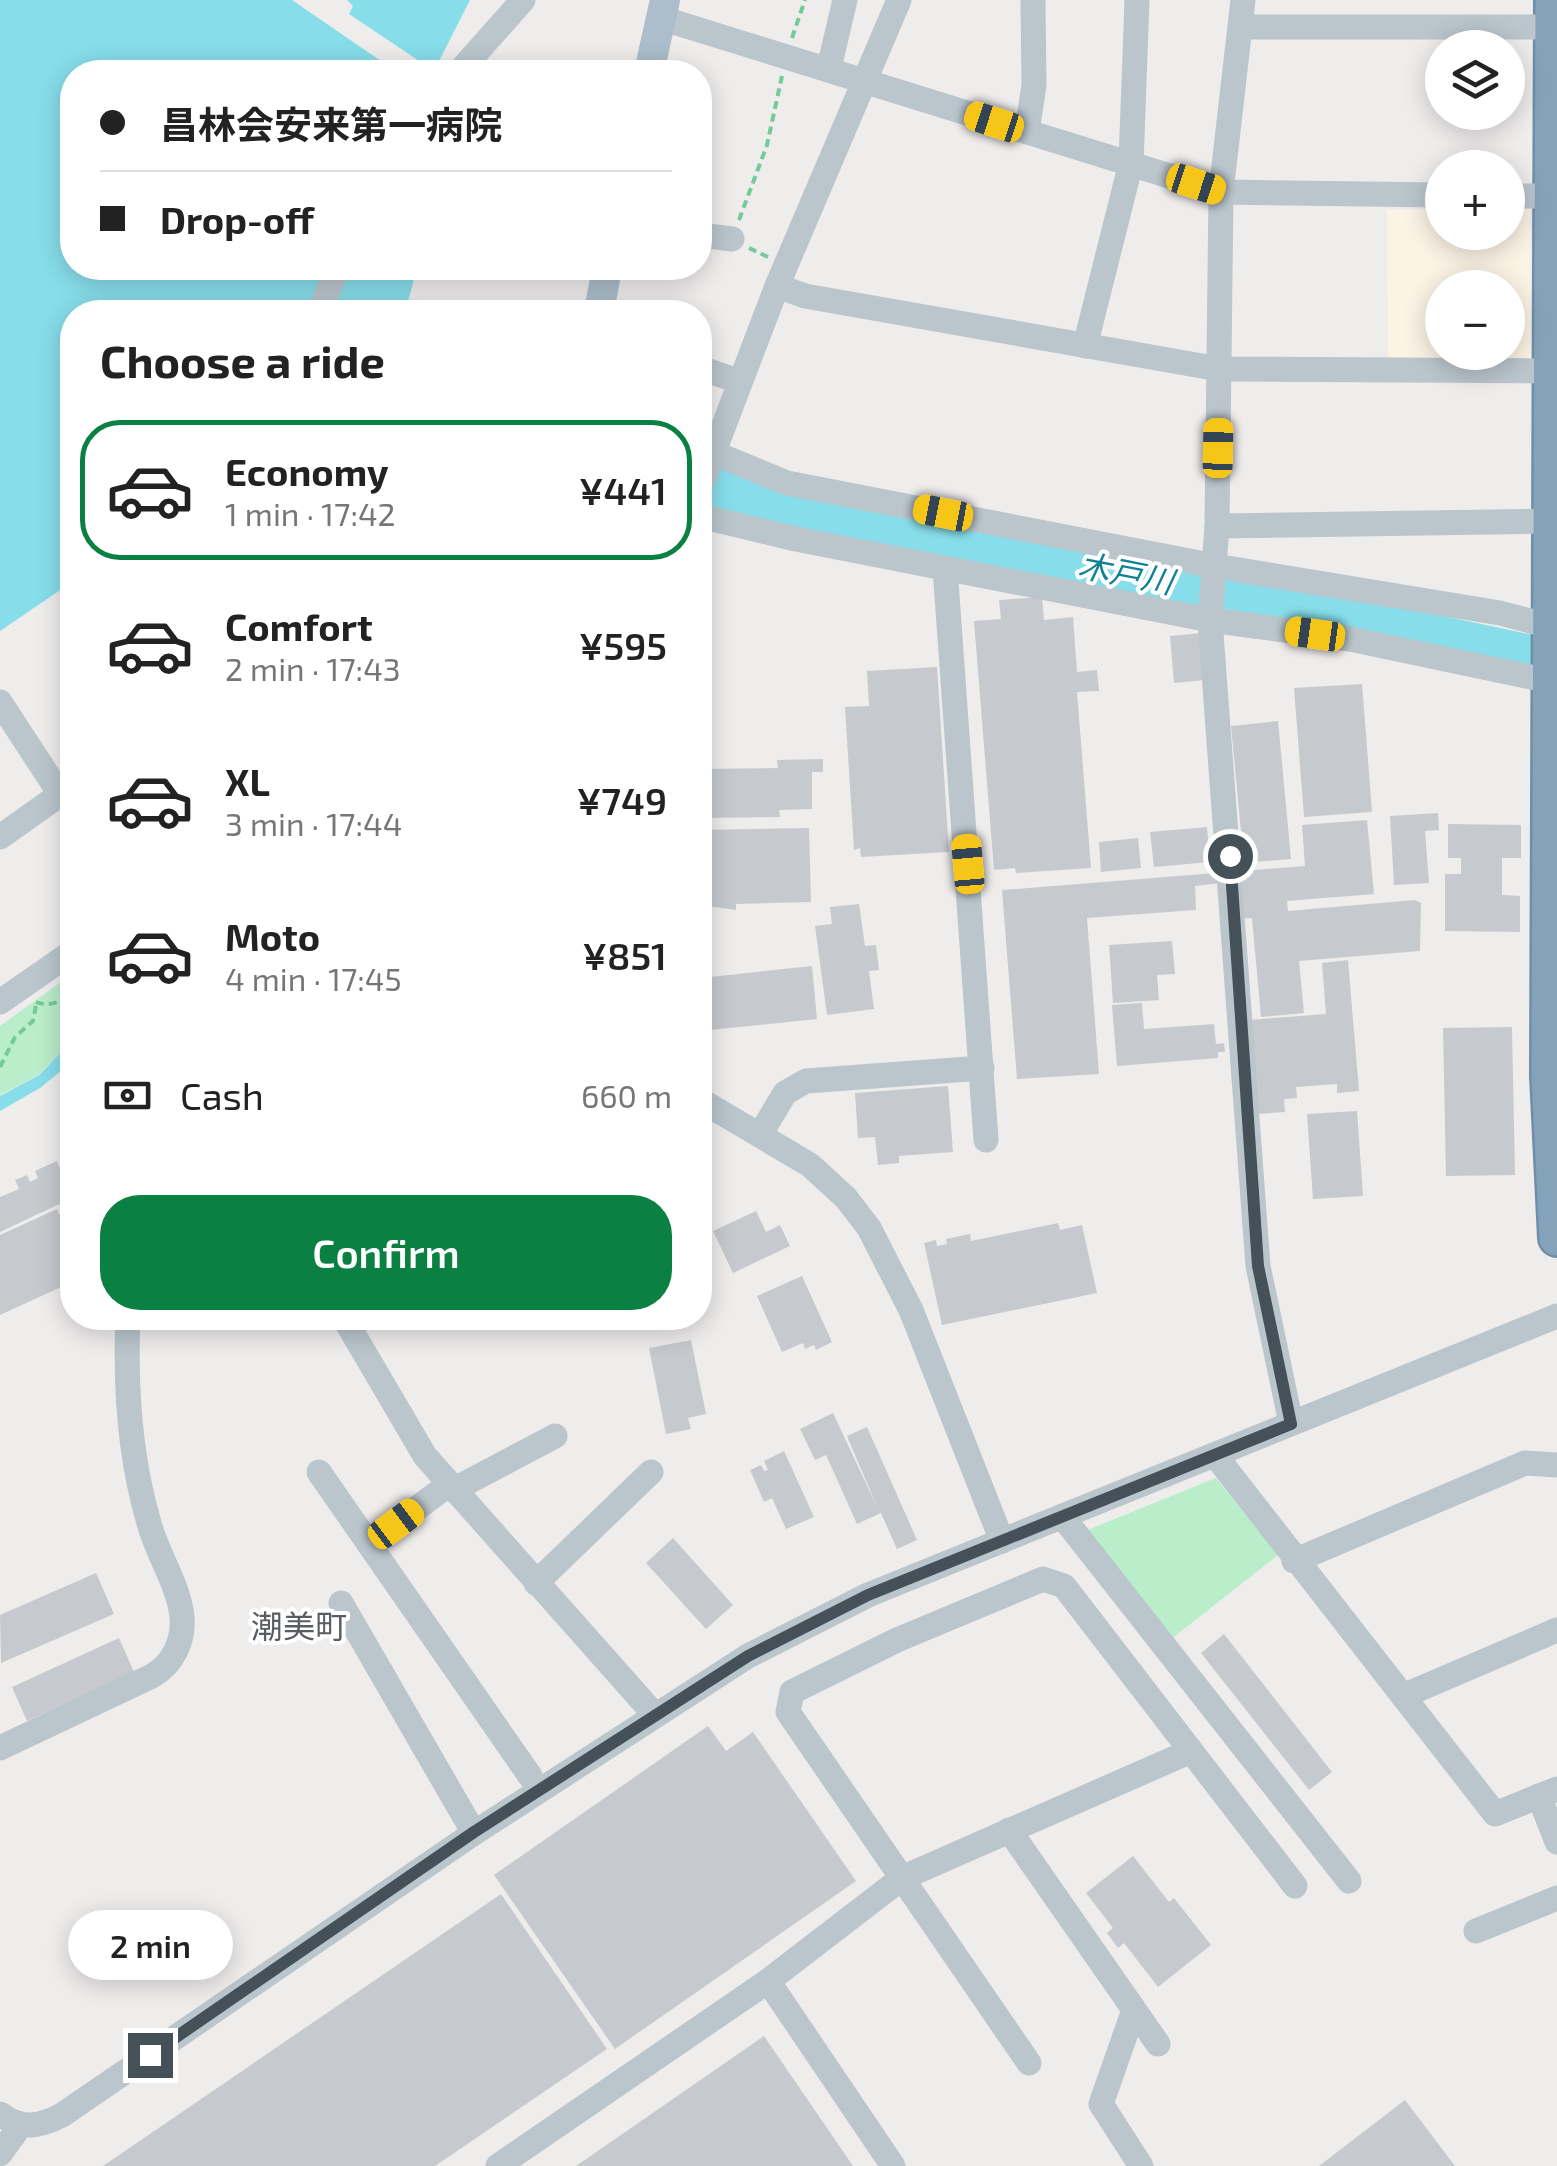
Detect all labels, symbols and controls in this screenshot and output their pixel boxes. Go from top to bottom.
map controls [1425,30,1525,370]
button: layers [1425,30,1525,130]
car [961,98,1027,146]
text: 昌林会安来第一病院 [160,101,502,147]
button: + [1425,150,1525,250]
car [1163,160,1229,208]
text: Drop-off [160,196,314,242]
button: − [1425,270,1525,370]
text: Choose a ride [100,333,385,387]
car [1202,418,1234,478]
icon: car [105,445,195,535]
text: Economy [225,448,389,494]
text: ¥441 [579,467,667,513]
car [911,493,975,533]
text: 1 min · 17:42 [225,494,396,532]
water label: 木戸川 [1076,544,1180,600]
icon: car [105,600,195,690]
text: Comfort [225,603,373,649]
car [1283,615,1347,653]
text: ¥595 [579,622,667,668]
text: 2 min · 17:43 [225,649,401,687]
icon: car [105,755,195,845]
text: XL [225,758,270,804]
text: ¥749 [577,777,667,823]
text: 3 min · 17:44 [225,804,402,842]
car [950,833,986,895]
route start [1208,834,1253,879]
icon: car [105,910,195,1000]
text: Moto [225,913,320,959]
text: ¥851 [582,932,667,978]
text: 4 min · 17:45 [225,959,402,997]
icon: cash [100,1068,155,1123]
text: Cash [180,1072,264,1118]
text: 660 m [581,1076,672,1114]
button: Confirm [100,1195,672,1310]
car [363,1494,429,1554]
district label: 潮美町 [251,1606,347,1644]
callout: 2 min [68,1910,232,1980]
text: 2 min [110,1926,191,1964]
route end [128,2033,173,2078]

